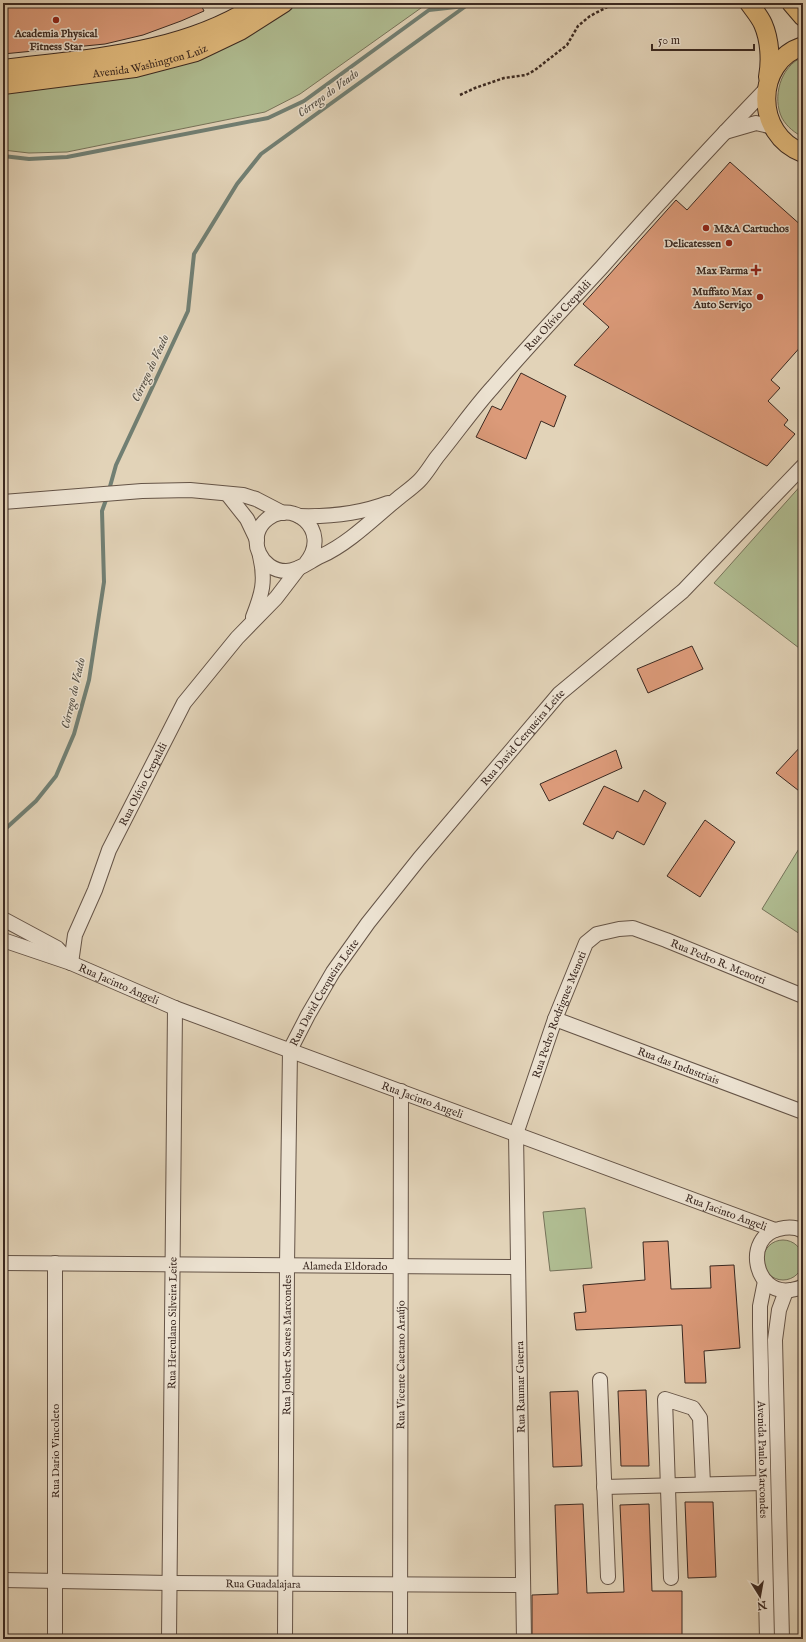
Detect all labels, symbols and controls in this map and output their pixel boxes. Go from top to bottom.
marker: Academia Physical Fitness Star [51,15,61,25]
scale bar [652,26,754,52]
place label: Academia Physical Fitness Star [13,27,99,54]
text: 50 m [658,33,680,48]
street label: Avenida Washington Luiz [91,42,210,82]
water label: Córrego do Veado [295,66,363,122]
place label: M&A Cartuchos [714,222,789,236]
marker: M&A Cartuchos [701,223,711,233]
place label: Delicatessen [664,237,721,251]
marker: Delicatessen [724,238,734,248]
place label: Max Farma [696,264,748,278]
marker: Max Farma [751,265,761,275]
street label: Rua Olívio Crepaldi [522,277,594,354]
place label: Muffato Max Auto Serviço [692,285,753,312]
marker: Muffato Max Auto Serviço [755,292,765,302]
water label: Córrego do Veado [128,332,173,405]
water label: Córrego do Veado [58,656,90,730]
street label: Rua David Cerqueira Leite [478,686,568,789]
street label: Rua Olívio Crepaldi [116,740,171,829]
street label: Rua David Cerqueira Leite [287,937,362,1049]
street label: Rua Pedro R. Menotti [668,937,768,988]
street label: Rua Pedro Rodrigues Menoti [529,949,590,1080]
street label: Rua Jacinto Angeli [76,961,161,1008]
street label: Rua das Industriais [635,1045,721,1088]
street label: Rua Jacinto Angeli [379,1079,465,1122]
street label: Rua Jacinto Angeli [683,1191,769,1234]
street label: Rua Herculano Silveira Leite [165,1257,181,1389]
street label: Alameda Eldorado [302,1259,387,1274]
street label: Rua Joubert Soares Marcondes [280,1275,295,1415]
street label: Rua Vicente Caetano Araújo [394,1300,409,1430]
street label: Rua Raumar Guerra [513,1341,529,1433]
street label: Avenida Paulo Marcondes [754,1400,770,1518]
street label: Rua Dario Vincoleto [49,1404,63,1498]
north arrow [740,1576,780,1616]
street label: Rua Guadalajara [225,1577,301,1592]
text: N [755,1597,769,1613]

